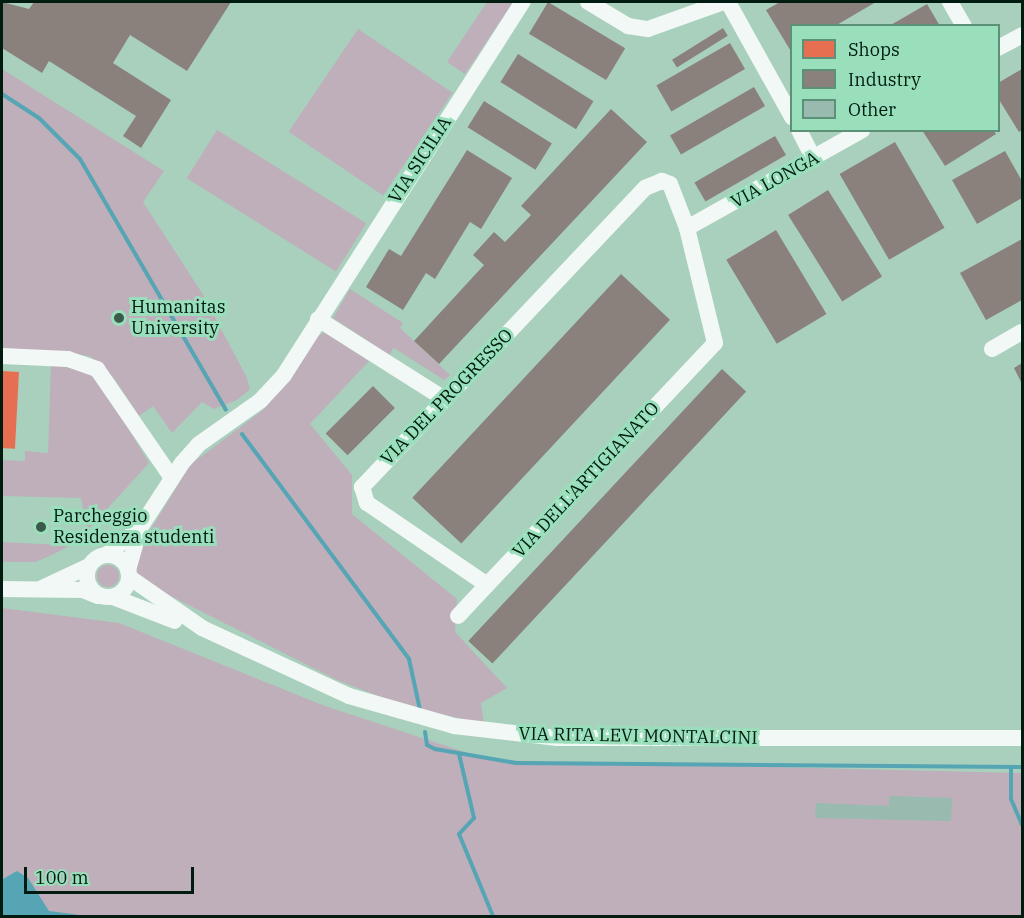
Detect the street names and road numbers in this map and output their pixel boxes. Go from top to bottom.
street label: VIA SICILIA [384,113,456,207]
street label: VIA LONGA [727,147,823,213]
street label: VIA DEL PROGRESSO [376,325,518,469]
street label: VIA DELL'ARTIGIANATO [508,398,664,562]
street label: VIA RITA LEVI MONTALCINI [518,723,758,749]

